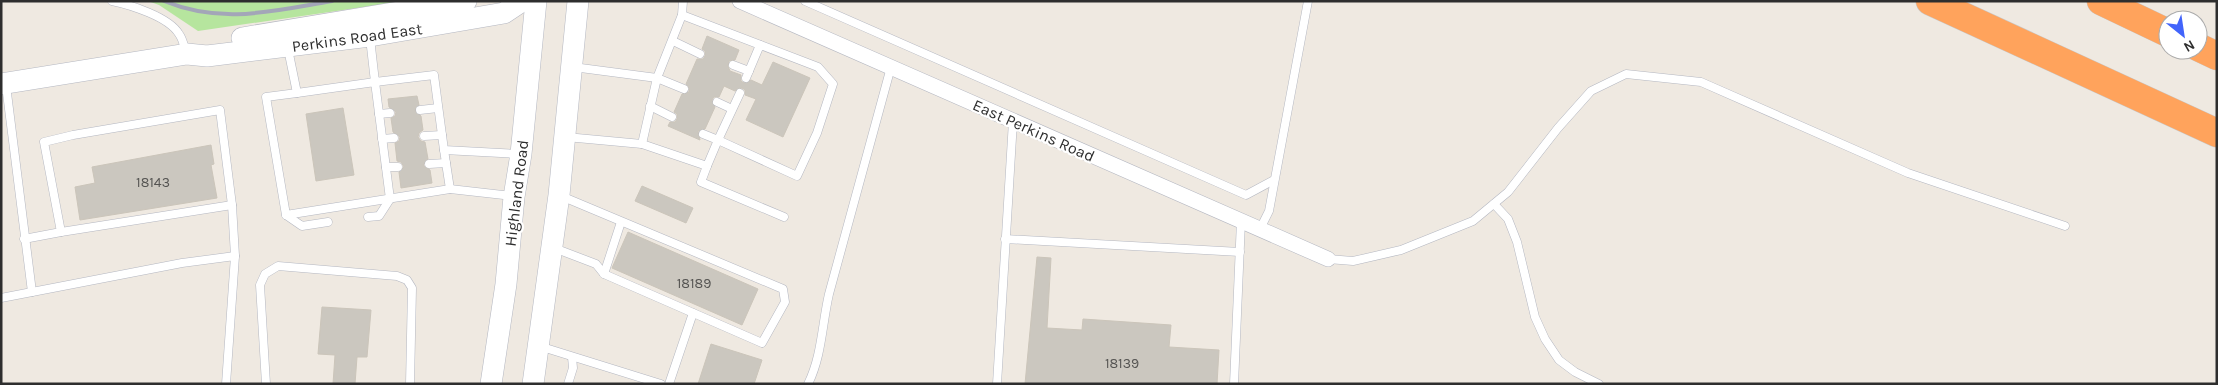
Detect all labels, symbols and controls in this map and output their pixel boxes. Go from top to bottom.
north arrow [2158,10,2208,60]
street label: Perkins Road East [291,19,423,56]
text: N [2181,36,2198,56]
street label: East Perkins Road [970,95,1098,166]
street label: Highland Road [501,139,532,247]
house number: 18143 [136,174,170,191]
house number: 18189 [677,275,711,292]
house number: 18139 [1105,355,1139,372]

